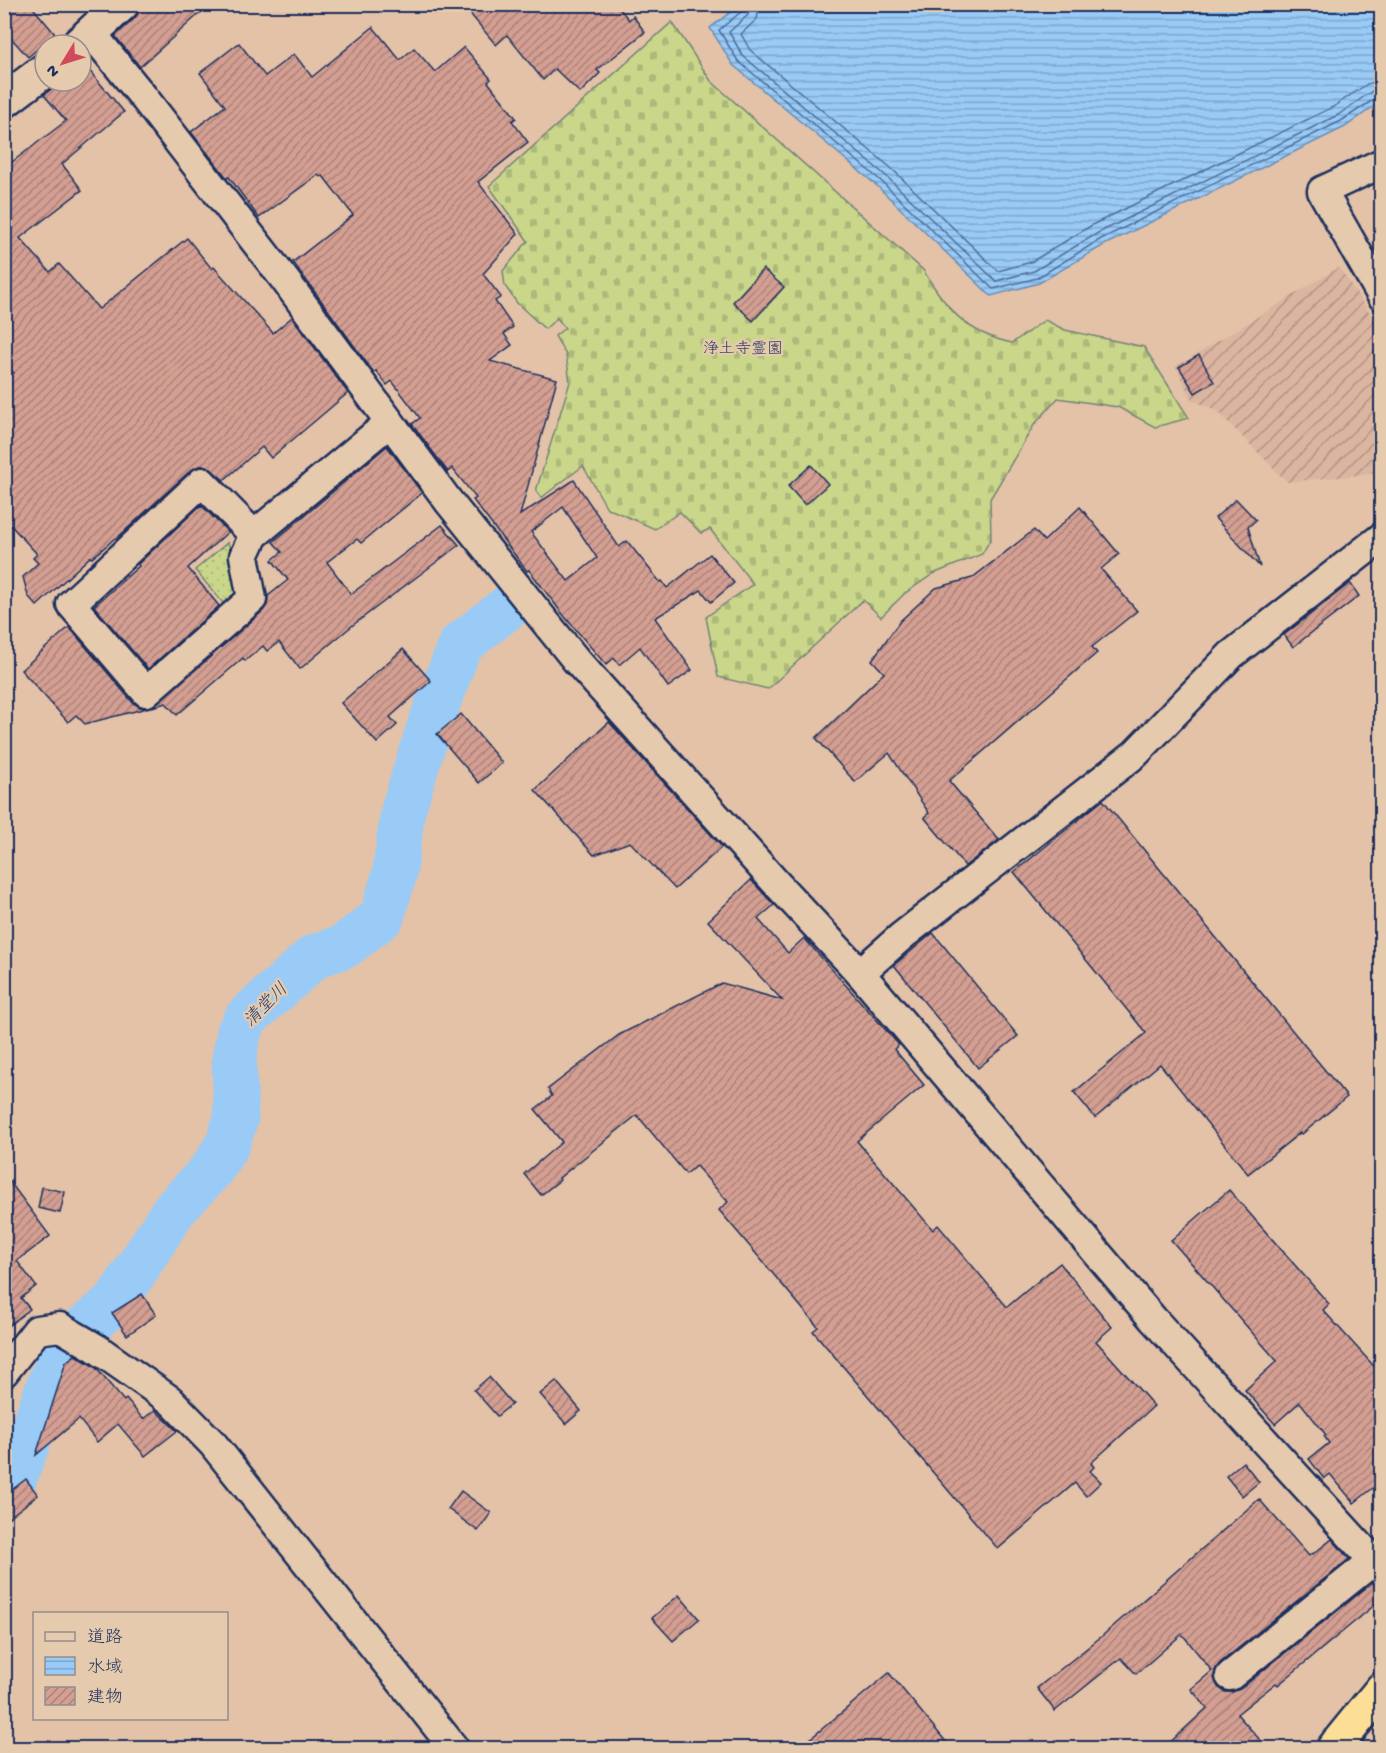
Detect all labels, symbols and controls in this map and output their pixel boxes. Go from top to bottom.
north arrow [33,33,93,93]
text: N [43,60,65,80]
park label: 浄土寺霊園 [703,339,783,360]
water label: 清堂川 [240,979,293,1032]
legend [33,1612,228,1720]
text: 道路 [87,1627,123,1649]
text: 水域 [87,1657,123,1679]
text: 建物 [87,1687,123,1709]

